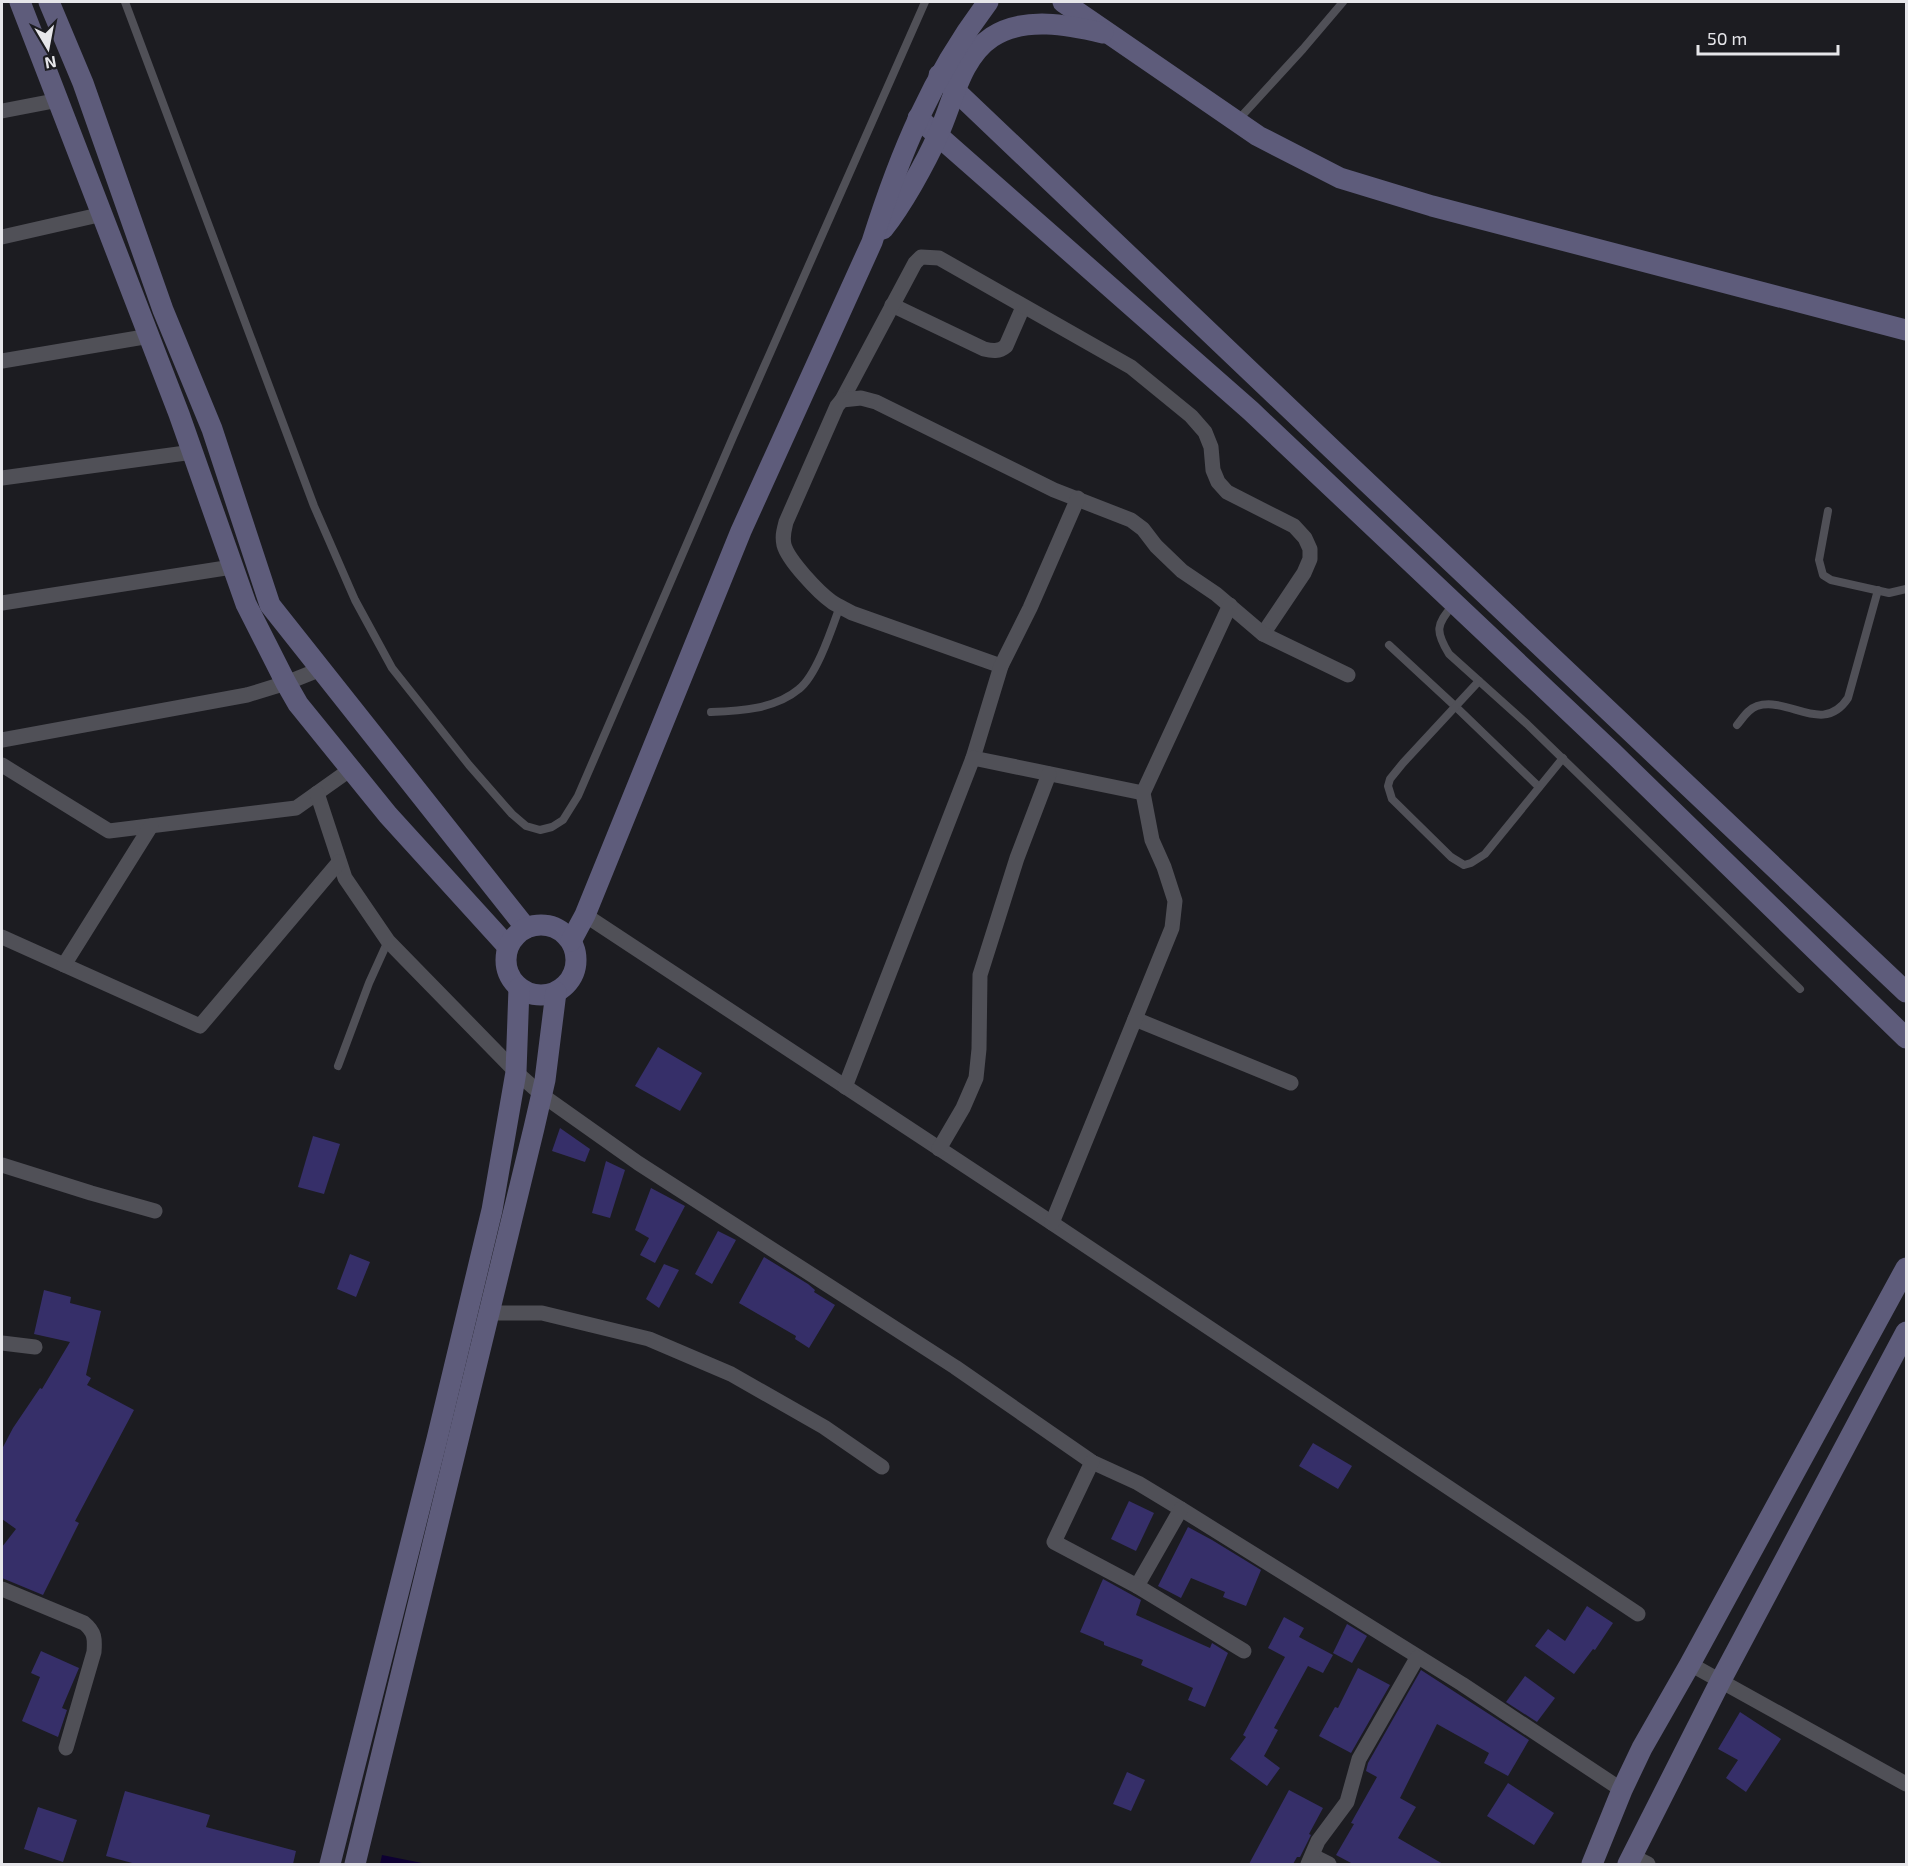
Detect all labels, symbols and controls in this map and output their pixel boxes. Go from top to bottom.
north arrow [18,18,78,78]
scale bar [1698,18,1838,56]
text: 50 m [1707,27,1747,49]
text: N [43,53,58,74]

